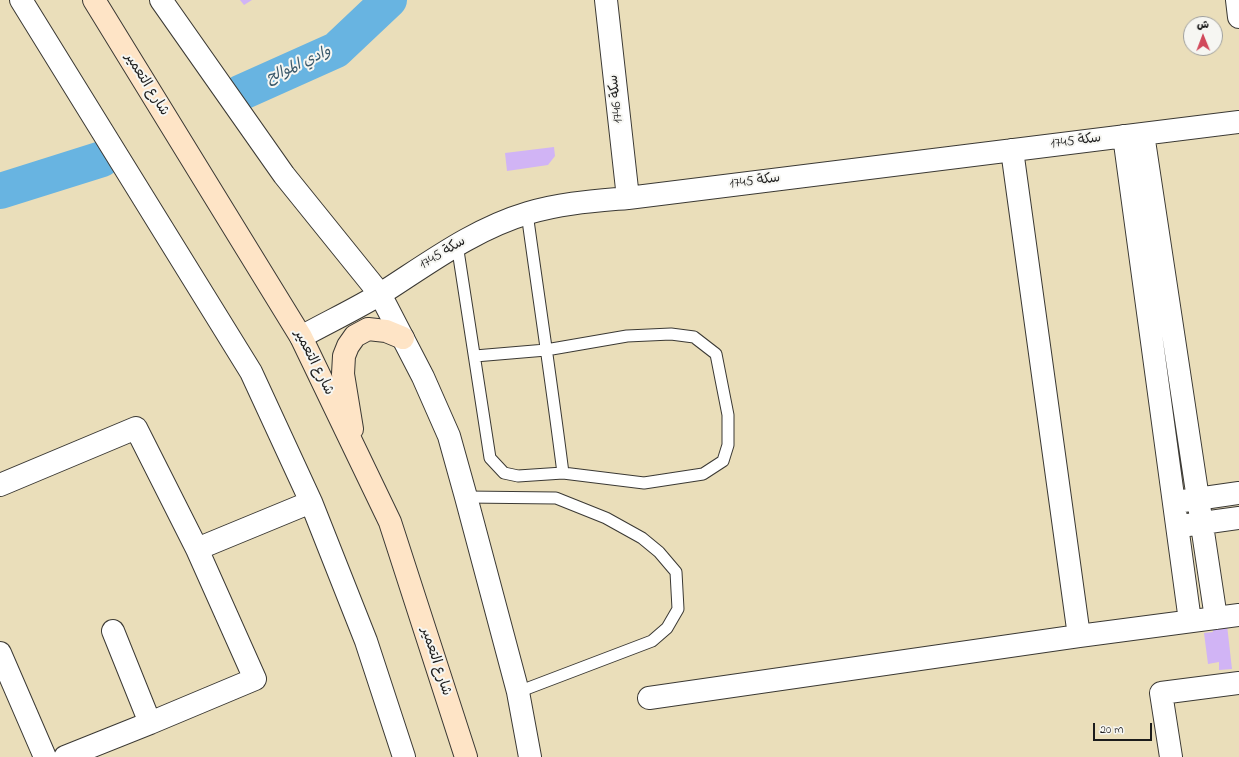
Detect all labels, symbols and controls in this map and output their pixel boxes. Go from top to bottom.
north arrow [1183,16,1223,56]
text: ش [1197,17,1209,33]
water label: وادي الموالح [264,43,334,89]
street label: شارع التعمير [120,51,172,119]
street label: سكة 1746 [606,74,628,124]
street label: سكة 1745 [1050,131,1102,153]
street label: سكة 1745 [729,171,781,193]
street label: سكة 1745 [417,234,469,274]
street label: شارع التعمير [289,328,337,398]
street label: شارع التعمير [416,626,454,698]
scale bar [1095,715,1154,741]
text: 20 m [1100,721,1123,739]

